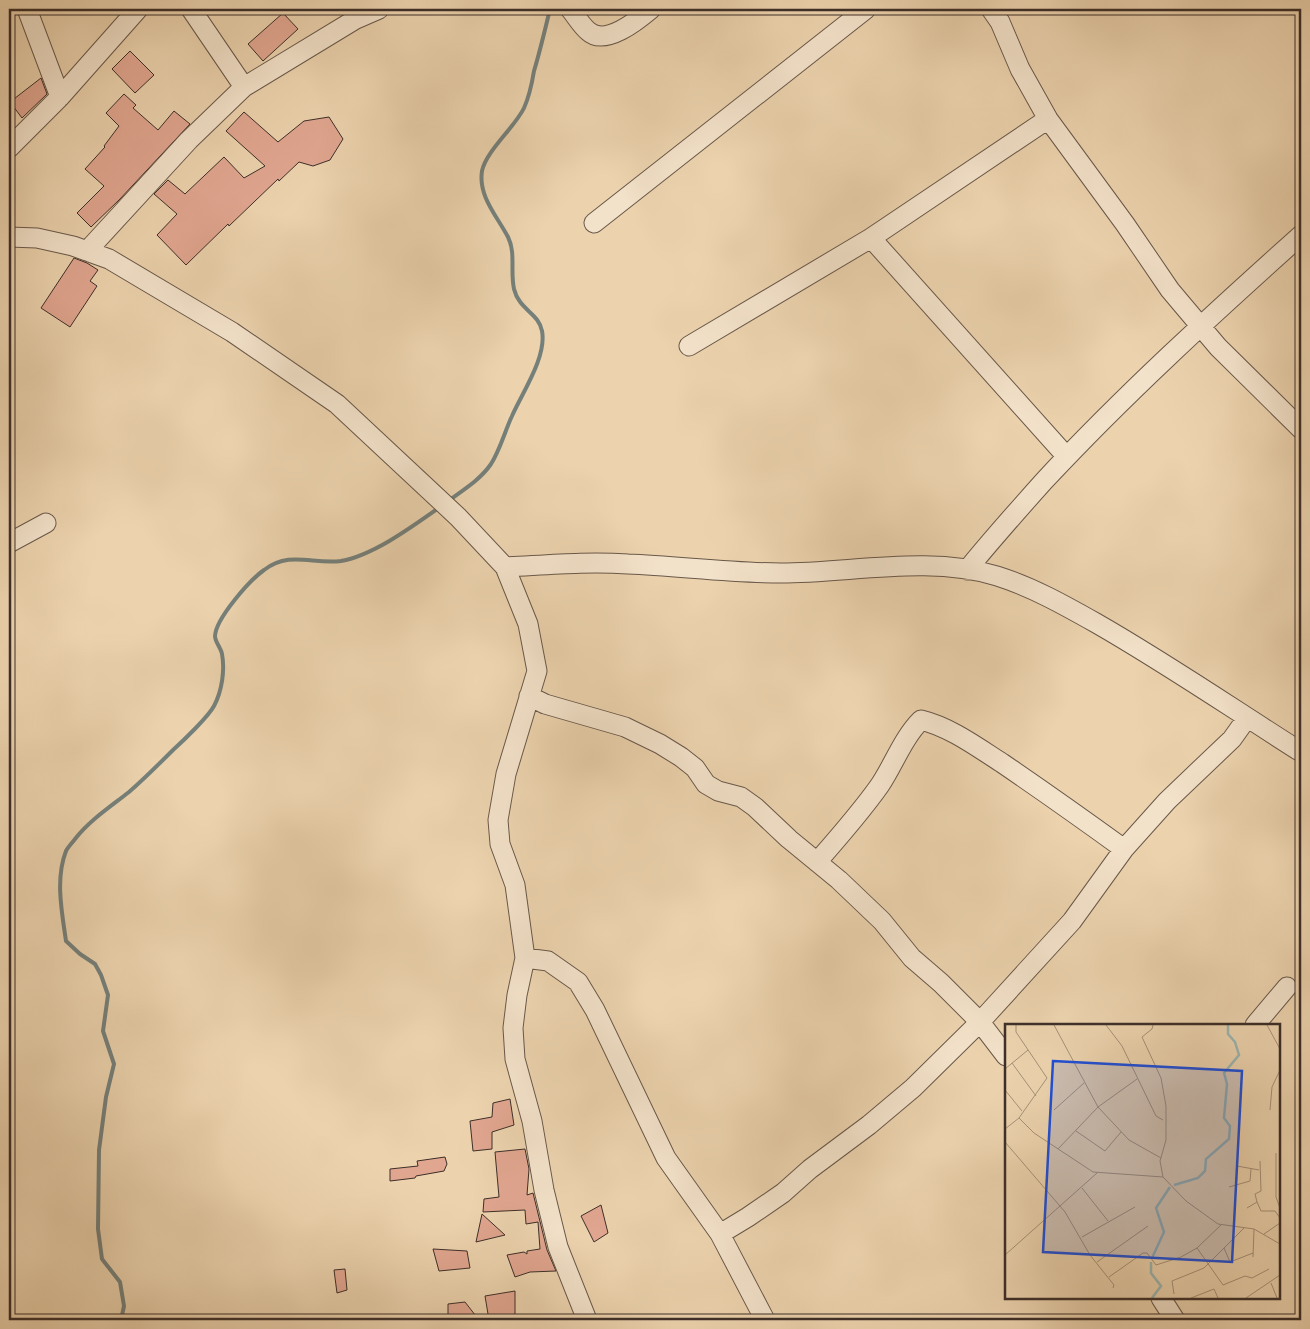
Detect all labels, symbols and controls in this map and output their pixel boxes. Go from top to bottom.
inset map [1005,1024,1280,1299]

